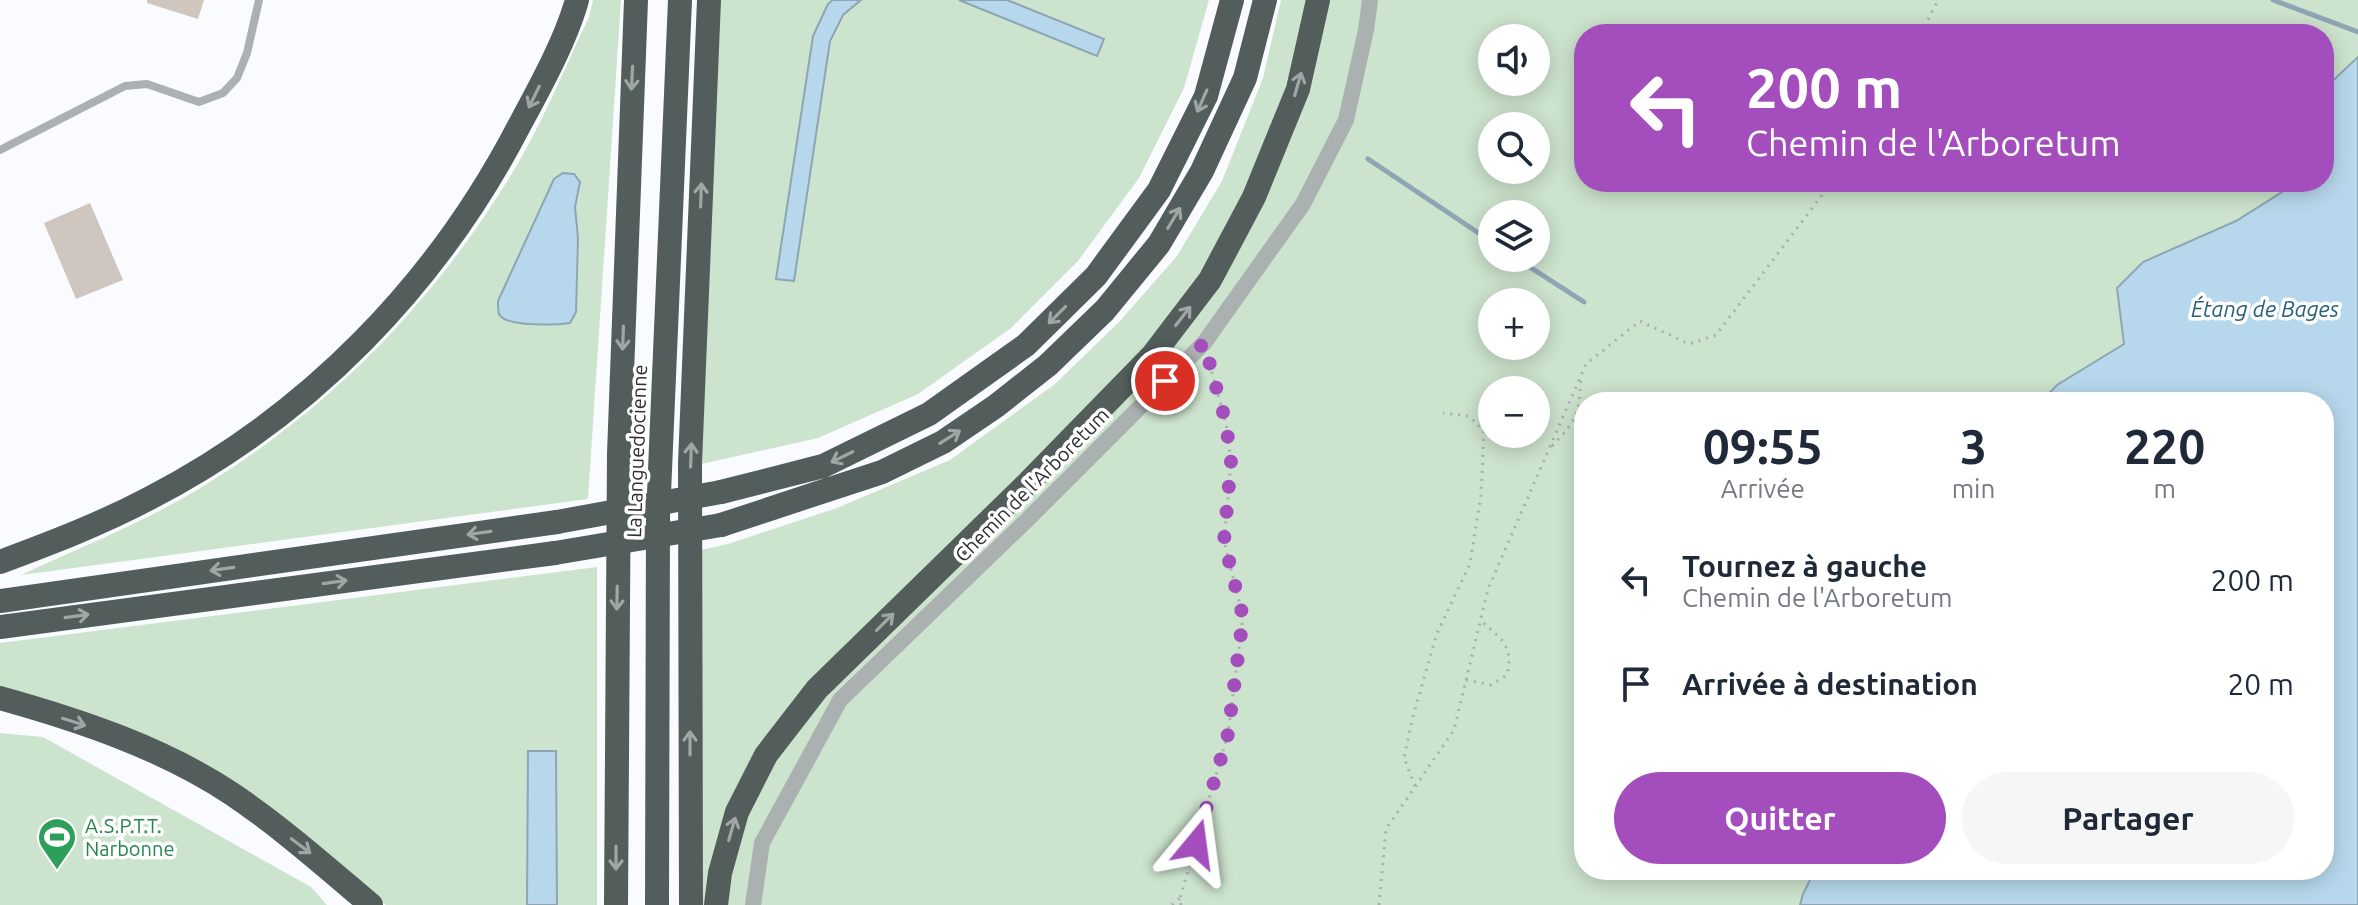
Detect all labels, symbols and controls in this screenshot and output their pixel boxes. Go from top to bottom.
map controls [1478,24,1550,448]
button: sound [1478,24,1550,96]
icon: left [1614,56,1718,160]
text: 200 m [1746,56,1902,119]
one-way arrow [624,64,639,91]
one-way arrow [1291,72,1306,98]
one-way arrow [526,84,541,108]
one-way arrow [1194,89,1209,113]
button: search [1478,112,1550,184]
text: Chemin de l'Arboretum [1746,122,2120,163]
one-way arrow [694,182,709,209]
button: layers [1478,200,1550,272]
one-way arrow [1166,207,1182,230]
button: + [1478,288,1550,360]
water label: Étang de Bages [2191,295,2339,321]
one-way arrow [1047,305,1067,324]
one-way arrow [1174,306,1191,327]
one-way arrow [615,324,630,351]
pin [1131,347,1199,415]
icon: arrive [1143,359,1187,403]
street label: La Languedocienne [622,364,651,538]
button: − [1478,376,1550,448]
street label: Chemin de l'Arboretum [950,403,1113,566]
text: 09:55 [1703,419,1823,473]
text: 3 [1960,419,1987,473]
text: 220 [2124,419,2205,473]
one-way arrow [938,428,961,444]
one-way arrow [683,442,698,469]
one-way arrow [830,450,854,465]
text: Arrivée [1721,474,1805,503]
text: min [1952,474,1995,503]
text: m [2153,474,2176,503]
one-way arrow [467,526,492,541]
text: Tournez à gauche [1682,549,1927,583]
icon: left [1614,558,1658,602]
one-way arrow [210,562,235,577]
text: 200 m [2210,563,2294,597]
one-way arrow [322,574,347,589]
text: Chemin de l'Arboretum [1682,583,1952,612]
one-way arrow [609,584,625,611]
one-way arrow [63,609,90,624]
one-way arrow [875,613,895,632]
icon: arrive [1614,662,1658,706]
text: Arrivée à destination [1682,667,1978,701]
text: 20 m [2227,667,2294,701]
one-way arrow [62,715,87,730]
one-way arrow [682,730,698,757]
button: Quitter [1614,772,1946,864]
button: Partager [1962,772,2294,864]
position arrow [1154,802,1238,886]
place label: A.S.P.T.T. Narbonne [85,814,174,860]
sports icon: A.S.P.T.T. Narbonne [36,816,78,871]
one-way arrow [725,816,740,842]
one-way arrow [289,838,311,855]
one-way arrow [608,844,624,871]

